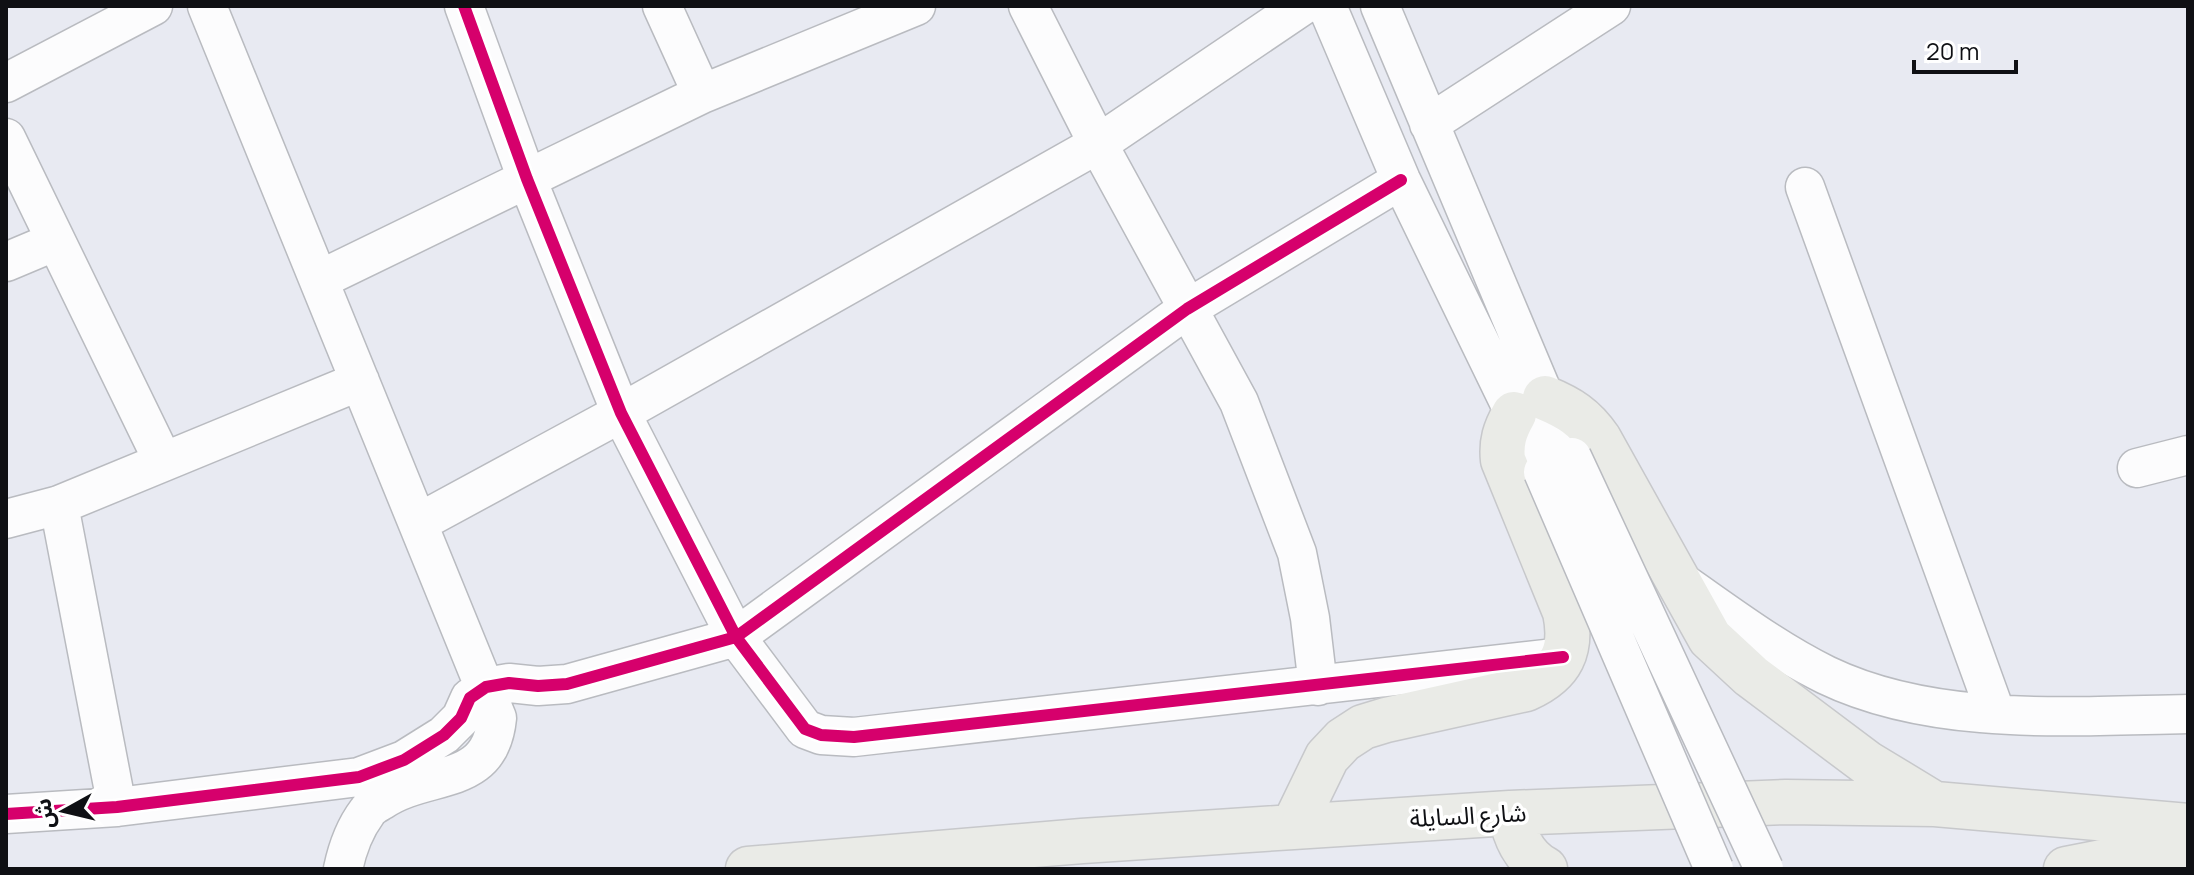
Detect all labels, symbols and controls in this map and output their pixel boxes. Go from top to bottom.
scale bar [1914,24,2016,74]
text: 20 m [1926,34,1979,67]
north arrow [24,771,104,851]
street label: شارع السايلة [1409,795,1527,836]
text: ش [27,797,61,831]

